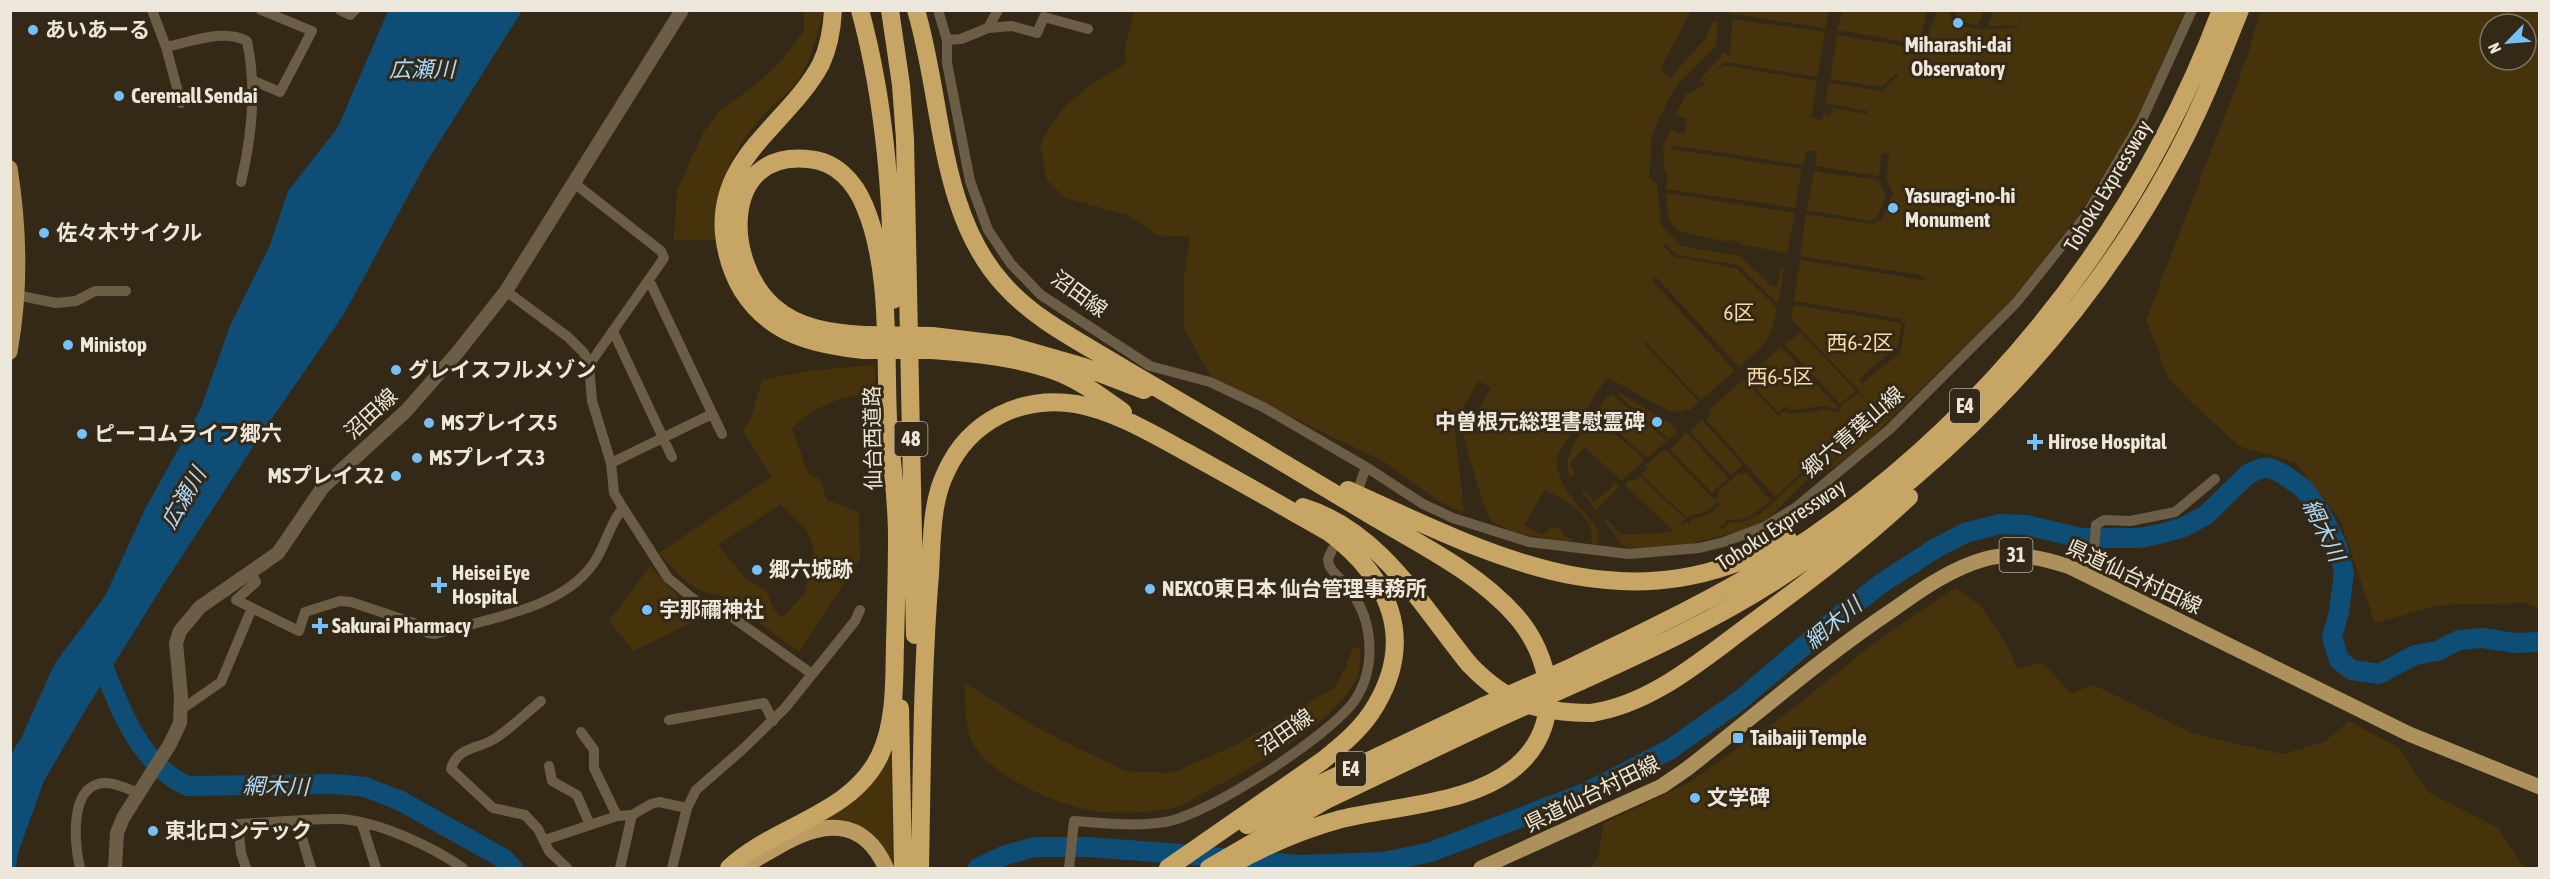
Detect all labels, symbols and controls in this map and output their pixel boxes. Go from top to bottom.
north arrow [2478,12,2538,72]
marker: Miharashi-dai Observatory [1951,16,1965,30]
place label: あいあーる [45,17,150,41]
marker: あいあーる [26,23,40,37]
place label: Miharashi-dai Observatory [1905,32,2011,80]
text: N [2484,40,2505,56]
water label: 広瀬川 [389,56,457,82]
place label: Ceremall Sendai [131,83,258,107]
marker: Ceremall Sendai [112,89,126,103]
street label: Tohoku Expressway [2059,115,2156,255]
place label: Yasuragi-no-hi Monument [1904,183,2015,231]
marker: Yasuragi-no-hi Monument [1886,201,1900,215]
place label: 佐々木サイクル [56,220,202,244]
marker: 佐々木サイクル [37,226,51,240]
street label: 沼田線 [1047,265,1112,321]
park label: 6区 [1724,300,1754,324]
park label: 西6-2区 [1827,330,1894,354]
place label: Ministop [80,332,147,356]
marker: Ministop [61,338,75,352]
place label: グレイスフルメゾン [408,357,596,381]
marker: グレイスフルメゾン [389,363,403,377]
park label: 西6-5区 [1747,364,1814,388]
street label: 郷六青葉山線 [1797,381,1908,482]
street label: 沼田線 [339,383,402,444]
street label: 仙台西道路 [859,385,885,491]
road number: E4 [1950,389,1980,423]
place label: 中曽根元総理書慰霊碑 [1435,409,1645,433]
place label: MSプレイス5 [441,410,557,434]
marker: 中曽根元総理書慰霊碑 [1650,415,1664,429]
marker: MSプレイス5 [422,416,436,430]
place label: ピーコムライフ郷六 [94,421,282,445]
road number: 48 [894,422,928,456]
marker: ピーコムライフ郷六 [75,427,89,441]
place label: Hirose Hospital [2048,429,2167,453]
marker: Hirose Hospital [2026,433,2044,451]
place label: MSプレイス3 [429,445,545,469]
marker: MSプレイス3 [410,451,424,465]
water label: 広瀬川 [155,461,212,533]
place label: MSプレイス2 [268,463,384,487]
marker: MSプレイス2 [389,469,403,483]
street label: Tohoku Expressway [1712,473,1850,575]
water label: 網木川 [2298,495,2351,567]
street label: 県道仙台村田線 [2063,534,2206,618]
road number: 31 [2000,538,2032,572]
place label: 郷六城跡 [769,557,853,581]
place label: Heisei Eye Hospital [452,560,530,608]
marker: 郷六城跡 [750,563,764,577]
marker: Heisei Eye Hospital [430,576,448,594]
place label: NEXCO東日本 仙台管理事務所 [1162,576,1427,600]
marker: NEXCO東日本 仙台管理事務所 [1143,582,1157,596]
water label: 網木川 [1799,591,1868,654]
place label: 宇那禰神社 [659,597,764,621]
marker: 宇那禰神社 [640,603,654,617]
place label: Sakurai Pharmacy [332,613,471,637]
marker: Sakurai Pharmacy [313,619,327,633]
street label: 沼田線 [1252,703,1317,759]
place label: Taibaiji Temple [1750,725,1867,749]
marker: Taibaiji Temple [1731,731,1745,745]
street label: 県道仙台村田線 [1520,750,1663,836]
road number: E4 [1336,752,1366,786]
water label: 網木川 [243,772,311,800]
place label: 文学碑 [1707,785,1770,809]
marker: 文学碑 [1688,791,1702,805]
place label: 東北ロンテック [165,818,312,842]
marker: 東北ロンテック [146,824,160,838]

